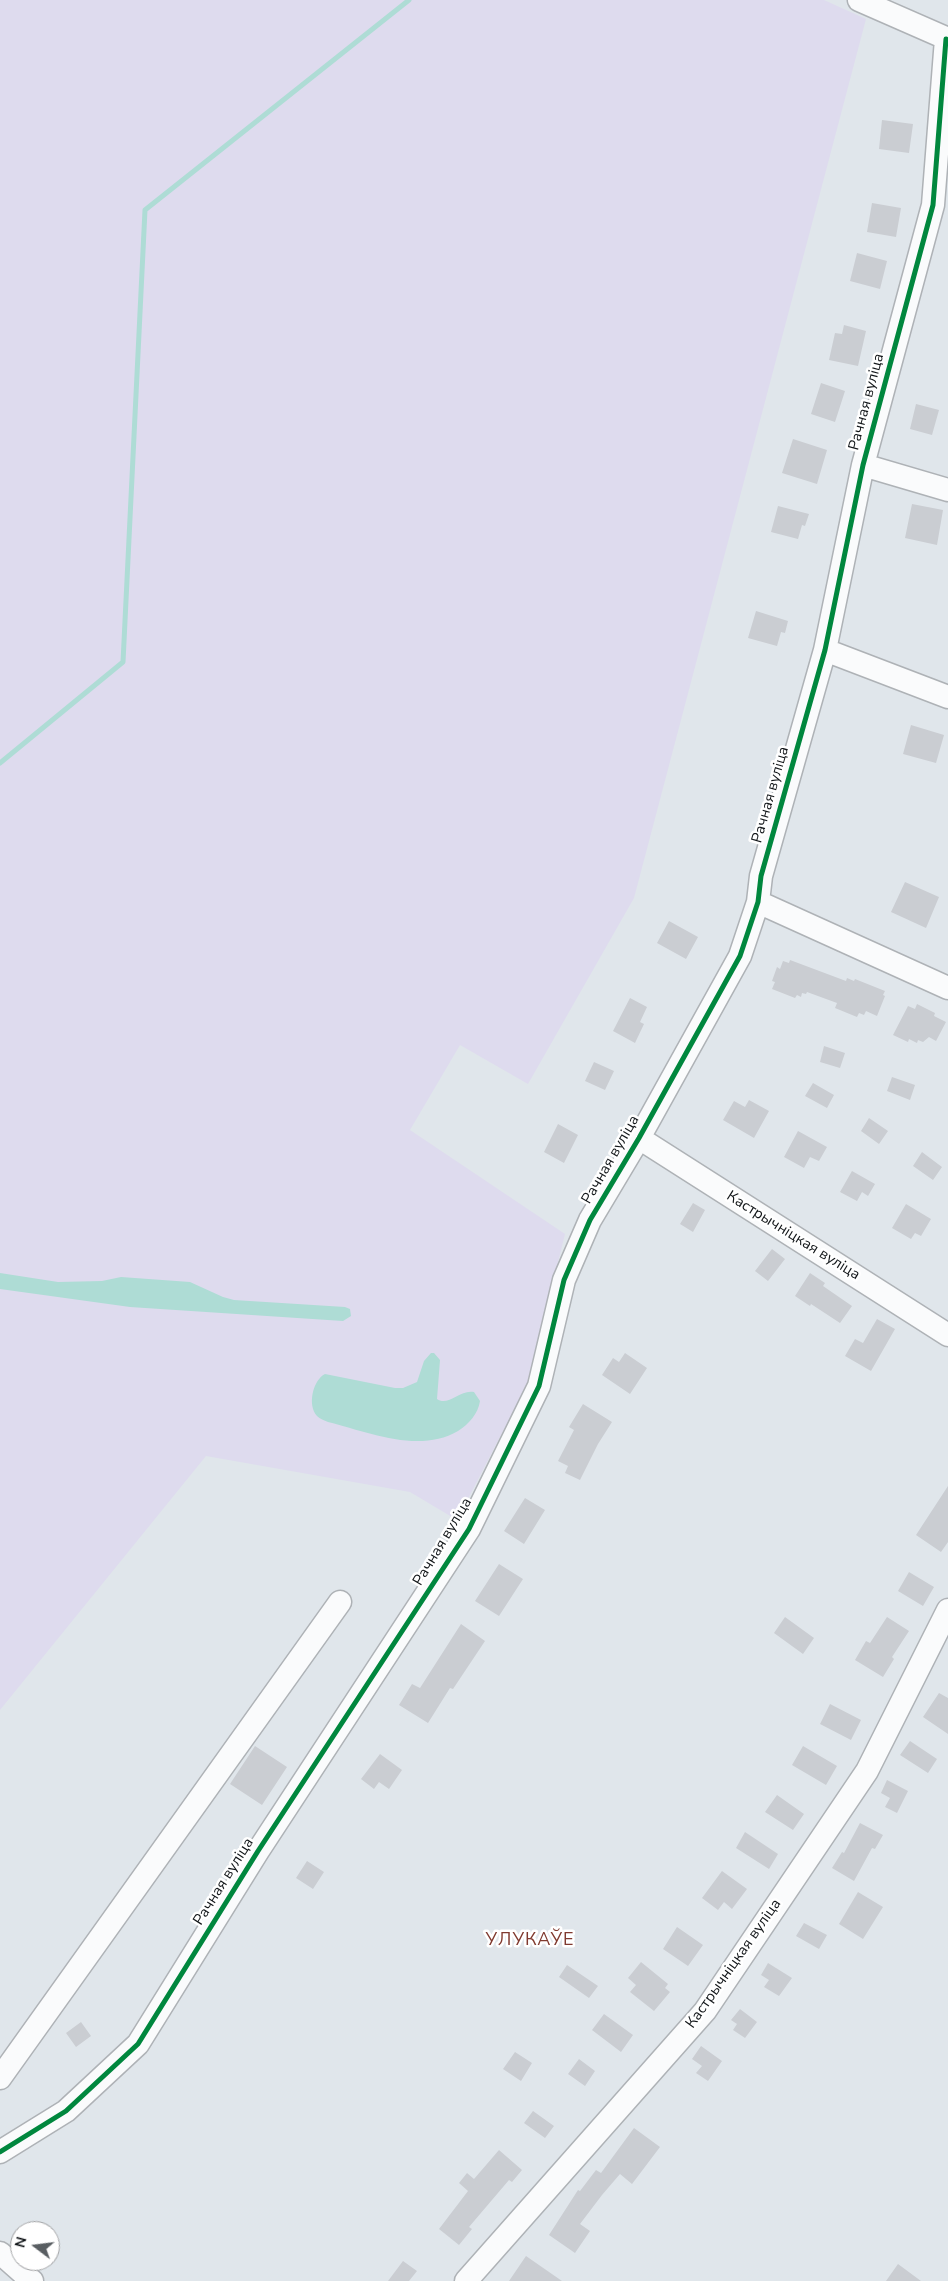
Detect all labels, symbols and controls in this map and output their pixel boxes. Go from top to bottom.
street label: Рачная вуліца [845,352,889,452]
street label: Рачная вуліца [749,745,793,845]
street label: Рачная вуліца [578,1112,644,1208]
street label: Кастрычніцкая вуліца [723,1188,863,1284]
street label: Рачная вуліца [410,1495,476,1589]
street label: Рачная вуліца [190,1835,258,1929]
street label: Кастрычніцкая вуліца [683,1896,785,2032]
district label: УЛУКАЎЕ [485,1930,575,1952]
north arrow [10,2221,60,2271]
text: N [10,2235,32,2250]

